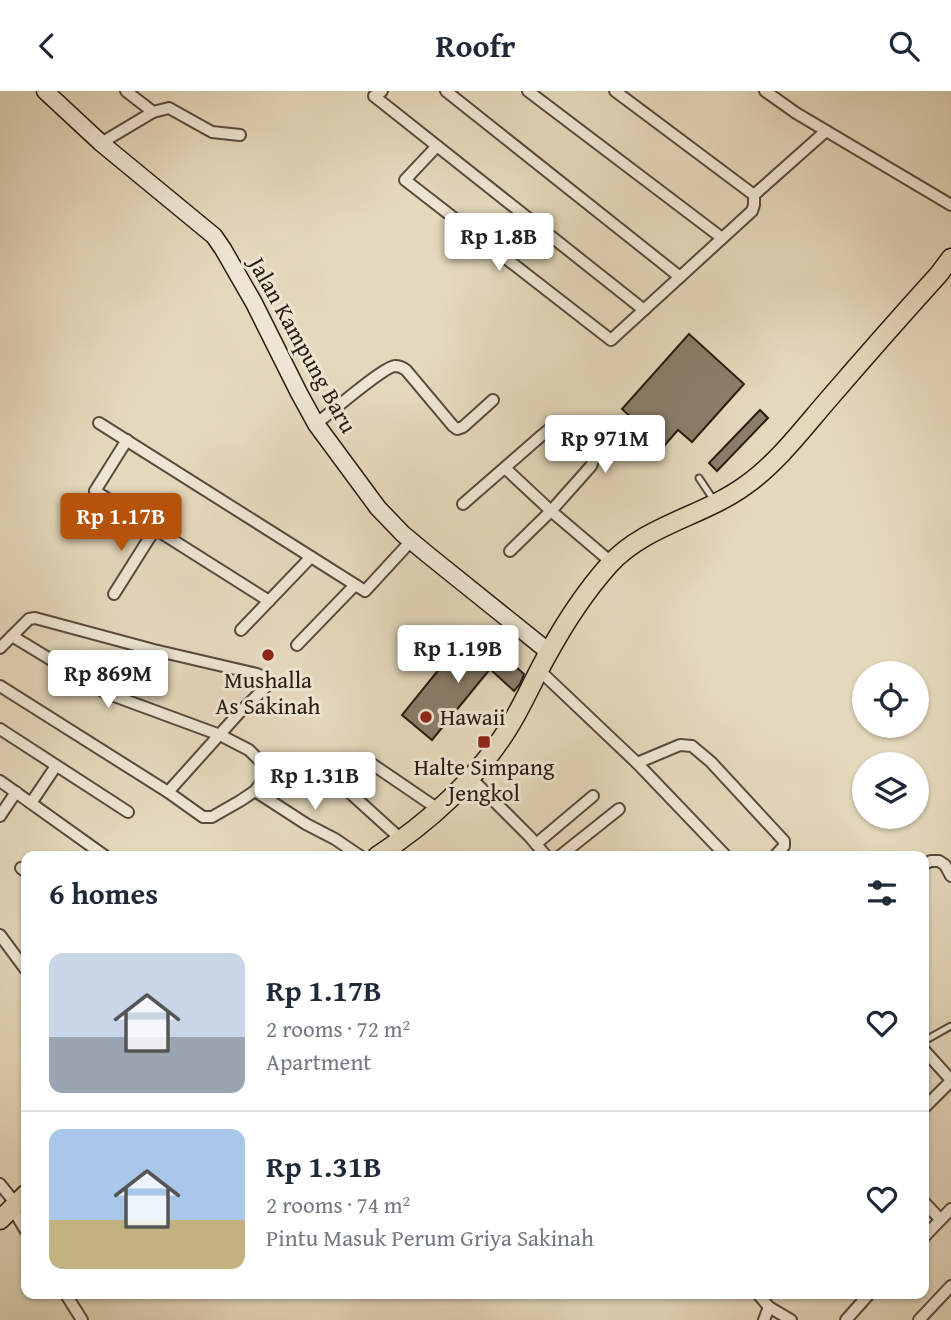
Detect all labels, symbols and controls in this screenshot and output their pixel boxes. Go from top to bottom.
text: Roofr [436,22,515,69]
icon: back [28,27,66,65]
icon: search [885,27,923,65]
pin: Rp 1.8B [434,213,564,273]
text: Rp 1.8B [461,219,537,252]
street label: Jalan Kampung Baru [240,248,366,439]
pin: Rp 971M [540,415,670,475]
text: Rp 971M [561,421,649,454]
pin: Rp 1.17B [49,493,193,553]
text: Rp 1.17B [77,499,165,532]
pin: Rp 1.19B [386,625,530,685]
text: Rp 1.19B [414,631,502,664]
marker: Mushalla As Sakinah [260,647,276,663]
pin: Rp 869M [43,651,173,710]
text: Rp 869M [64,656,152,689]
map controls [852,661,929,829]
button: locate [852,661,929,738]
place label: Mushalla As Sakinah [215,663,321,722]
place label: Hawaii [440,700,506,733]
marker: Hawaii [418,709,434,725]
marker: Halte Simpang Jengkol [476,734,492,750]
place label: Halte Simpang Jengkol [414,750,555,809]
button: layers [852,752,929,829]
pin: Rp 1.31B [243,753,387,812]
text: Rp 1.31B [271,758,359,791]
text: 6 homes [49,871,158,915]
icon: filters [863,874,901,912]
text: Rp 1.17B [266,968,382,1012]
icon: home [105,981,189,1065]
icon: heart [863,1004,901,1042]
text: 2 rooms · 72 m² [266,1012,410,1045]
text: Apartment [266,1045,371,1078]
text: Rp 1.31B [266,1144,382,1188]
icon: home [105,1157,189,1241]
icon: heart [863,1180,901,1218]
text: 2 rooms · 74 m² [266,1188,410,1221]
text: Pintu Masuk Perum Griya Sakinah [266,1221,594,1254]

